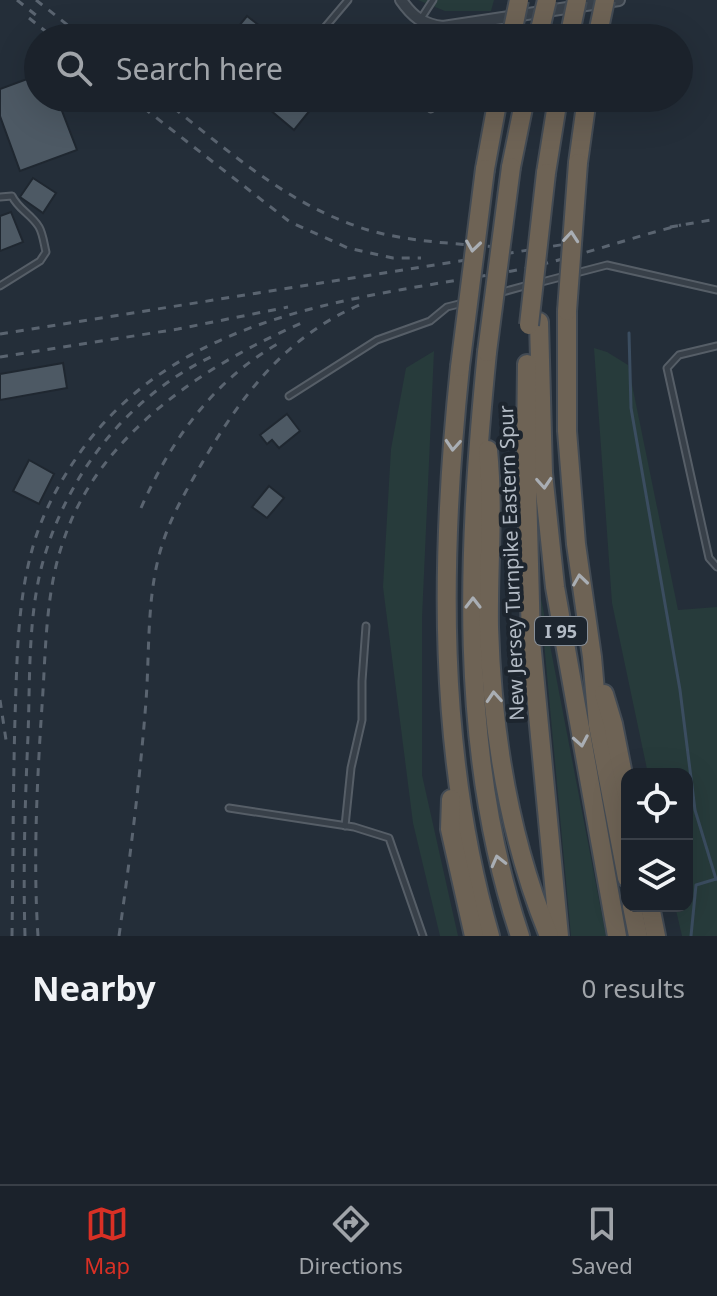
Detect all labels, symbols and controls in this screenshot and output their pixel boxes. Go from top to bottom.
search box [24,24,693,112]
icon: search [52,46,96,90]
text: Search here [116,48,283,89]
one-way arrow [562,230,579,243]
one-way arrow [465,240,482,253]
street label: New Jersey Turnpike Eastern Spur [492,405,530,721]
one-way arrow [445,439,462,452]
one-way arrow [535,477,552,490]
one-way arrow [572,573,589,586]
one-way arrow [464,596,482,609]
road number: I 95 [535,617,587,645]
one-way arrow [486,690,503,703]
one-way arrow [571,734,588,747]
map controls [621,768,693,912]
button: locate [621,768,693,840]
button: layers [621,840,693,912]
one-way arrow [490,855,507,869]
text: Nearby [32,965,156,1011]
text: 0 results [581,970,685,1006]
tab: Map [84,1202,130,1280]
tab: Directions [298,1202,403,1280]
tab: Saved [571,1202,633,1280]

